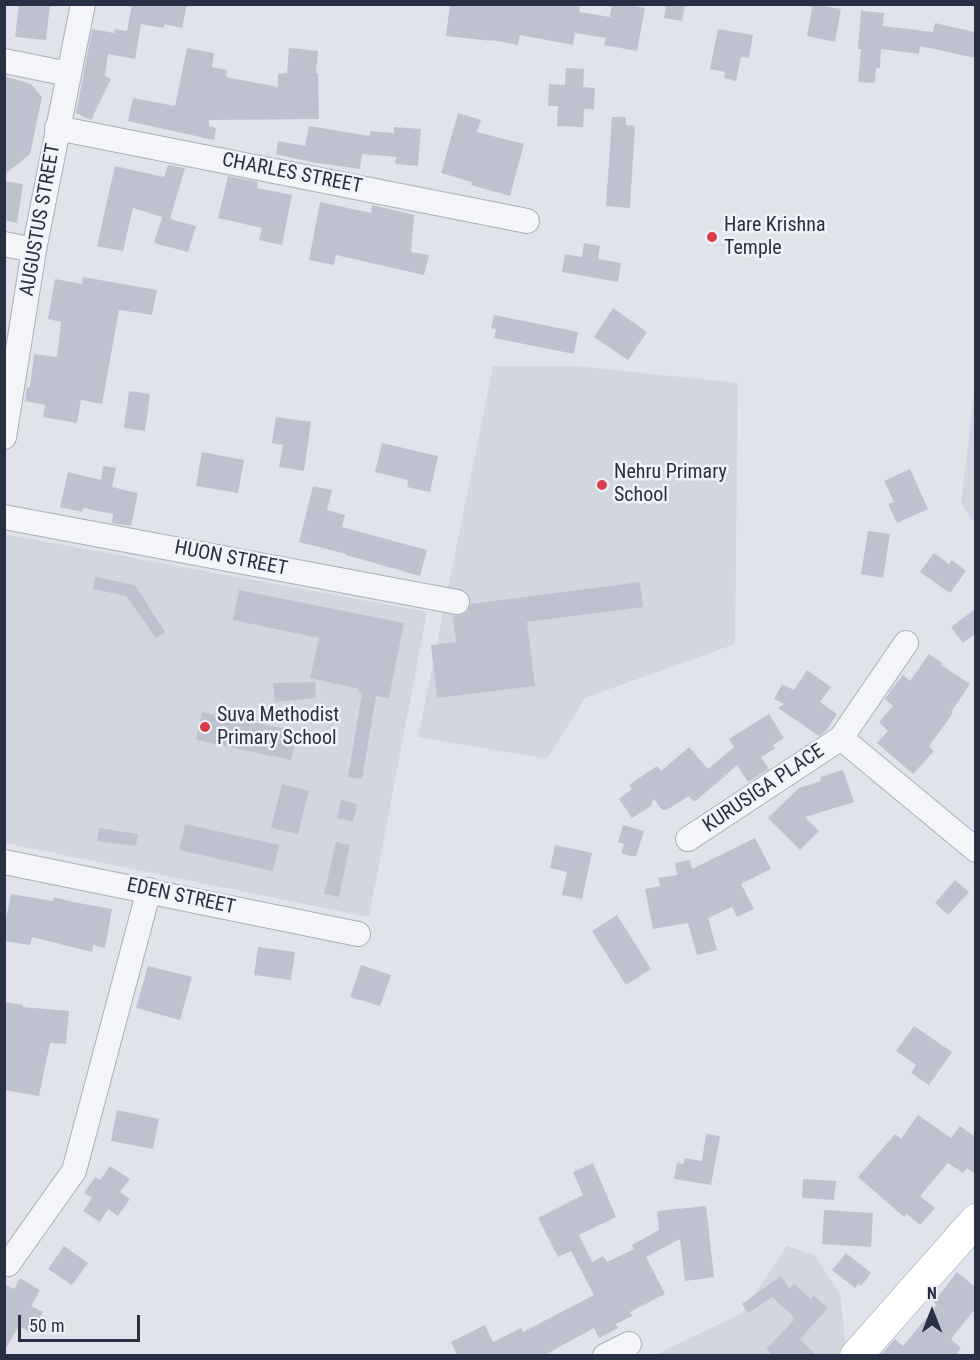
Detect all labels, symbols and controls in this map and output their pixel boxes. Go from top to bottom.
street label: AUGUSTUS STREET [16,142,66,298]
street label: CHARLES STREET [220,149,364,199]
place label: Hare Krishna Temple [724,214,825,261]
marker: Hare Krishna Temple [705,230,719,244]
place label: Nehru Primary School [614,461,727,508]
marker: Nehru Primary School [595,478,609,492]
street label: HUON STREET [173,536,289,582]
place label: Suva Methodist Primary School [217,704,339,751]
marker: Suva Methodist Primary School [198,720,212,734]
street label: KURUSIGA PLACE [699,740,829,838]
street label: EDEN STREET [125,874,237,920]
north arrow [902,1282,962,1342]
text: N [927,1284,937,1303]
scale bar [21,1303,142,1341]
text: 50 m [29,1315,64,1336]

